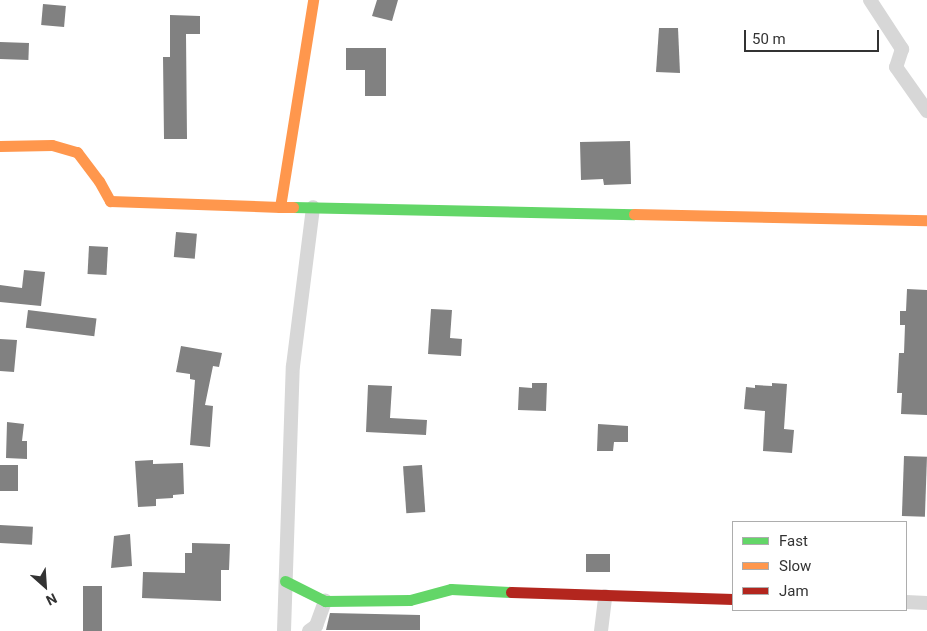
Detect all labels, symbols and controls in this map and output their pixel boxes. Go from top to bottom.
scale bar [747,20,882,52]
text: 50 m [752,30,786,48]
legend [732,521,907,611]
text: Fast [779,532,808,550]
text: Slow [779,557,811,575]
north arrow [20,561,70,611]
text: Jam [779,582,809,600]
text: N [44,590,60,609]

